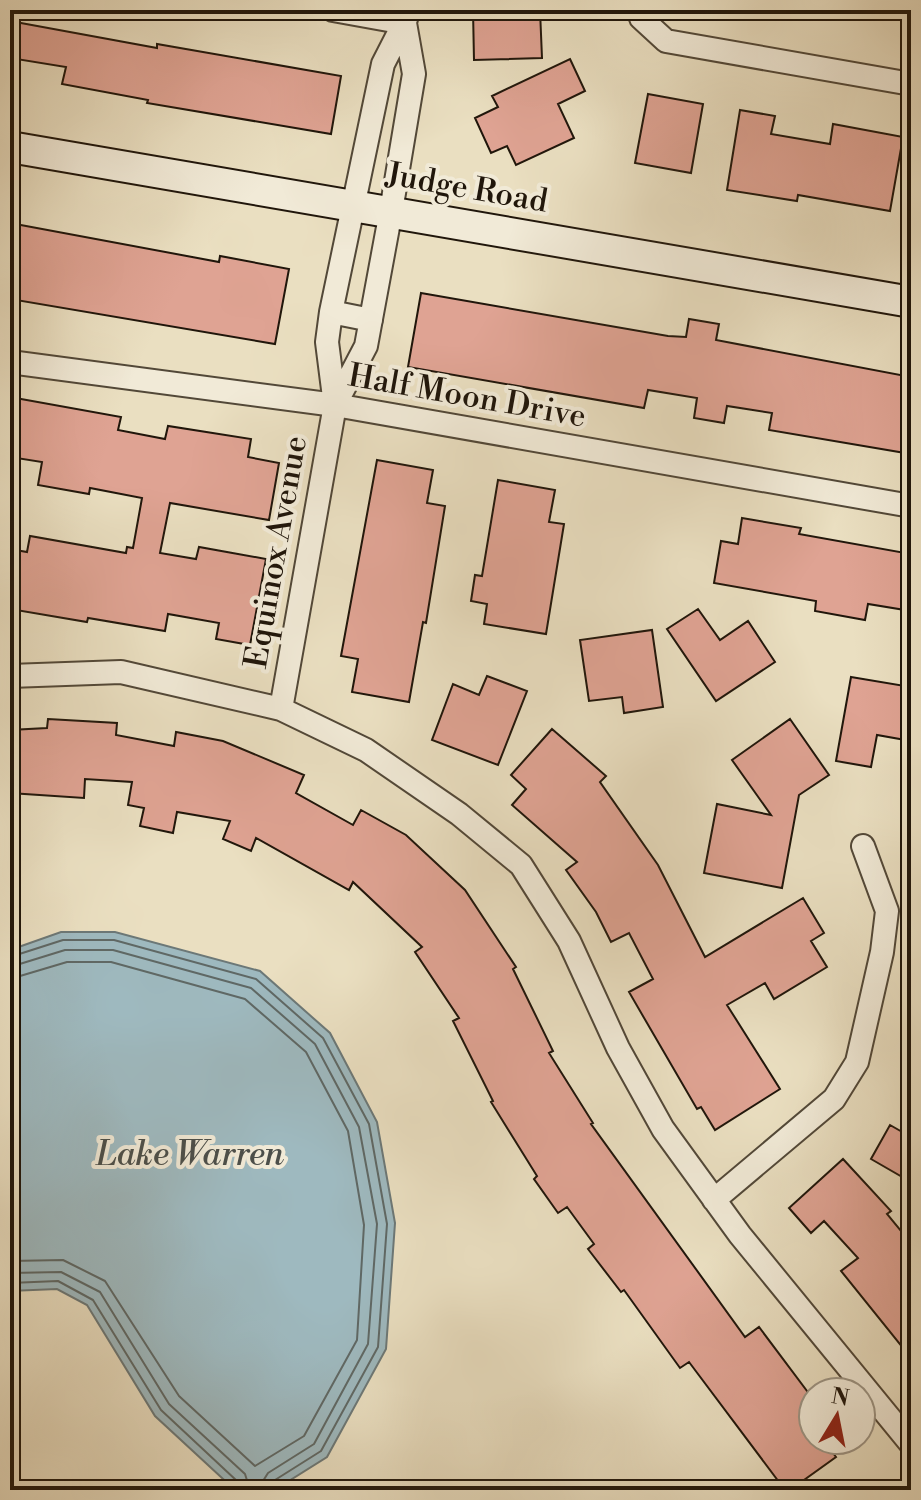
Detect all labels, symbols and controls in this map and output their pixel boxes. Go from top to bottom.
street label: Judge Road [382,154,551,222]
street label: Half Moon Drive [345,355,589,437]
street label: Equinox Avenue [236,433,316,671]
water label: Lake Warren [95,1134,285,1176]
north arrow [797,1376,877,1456]
text: N [829,1383,852,1413]

